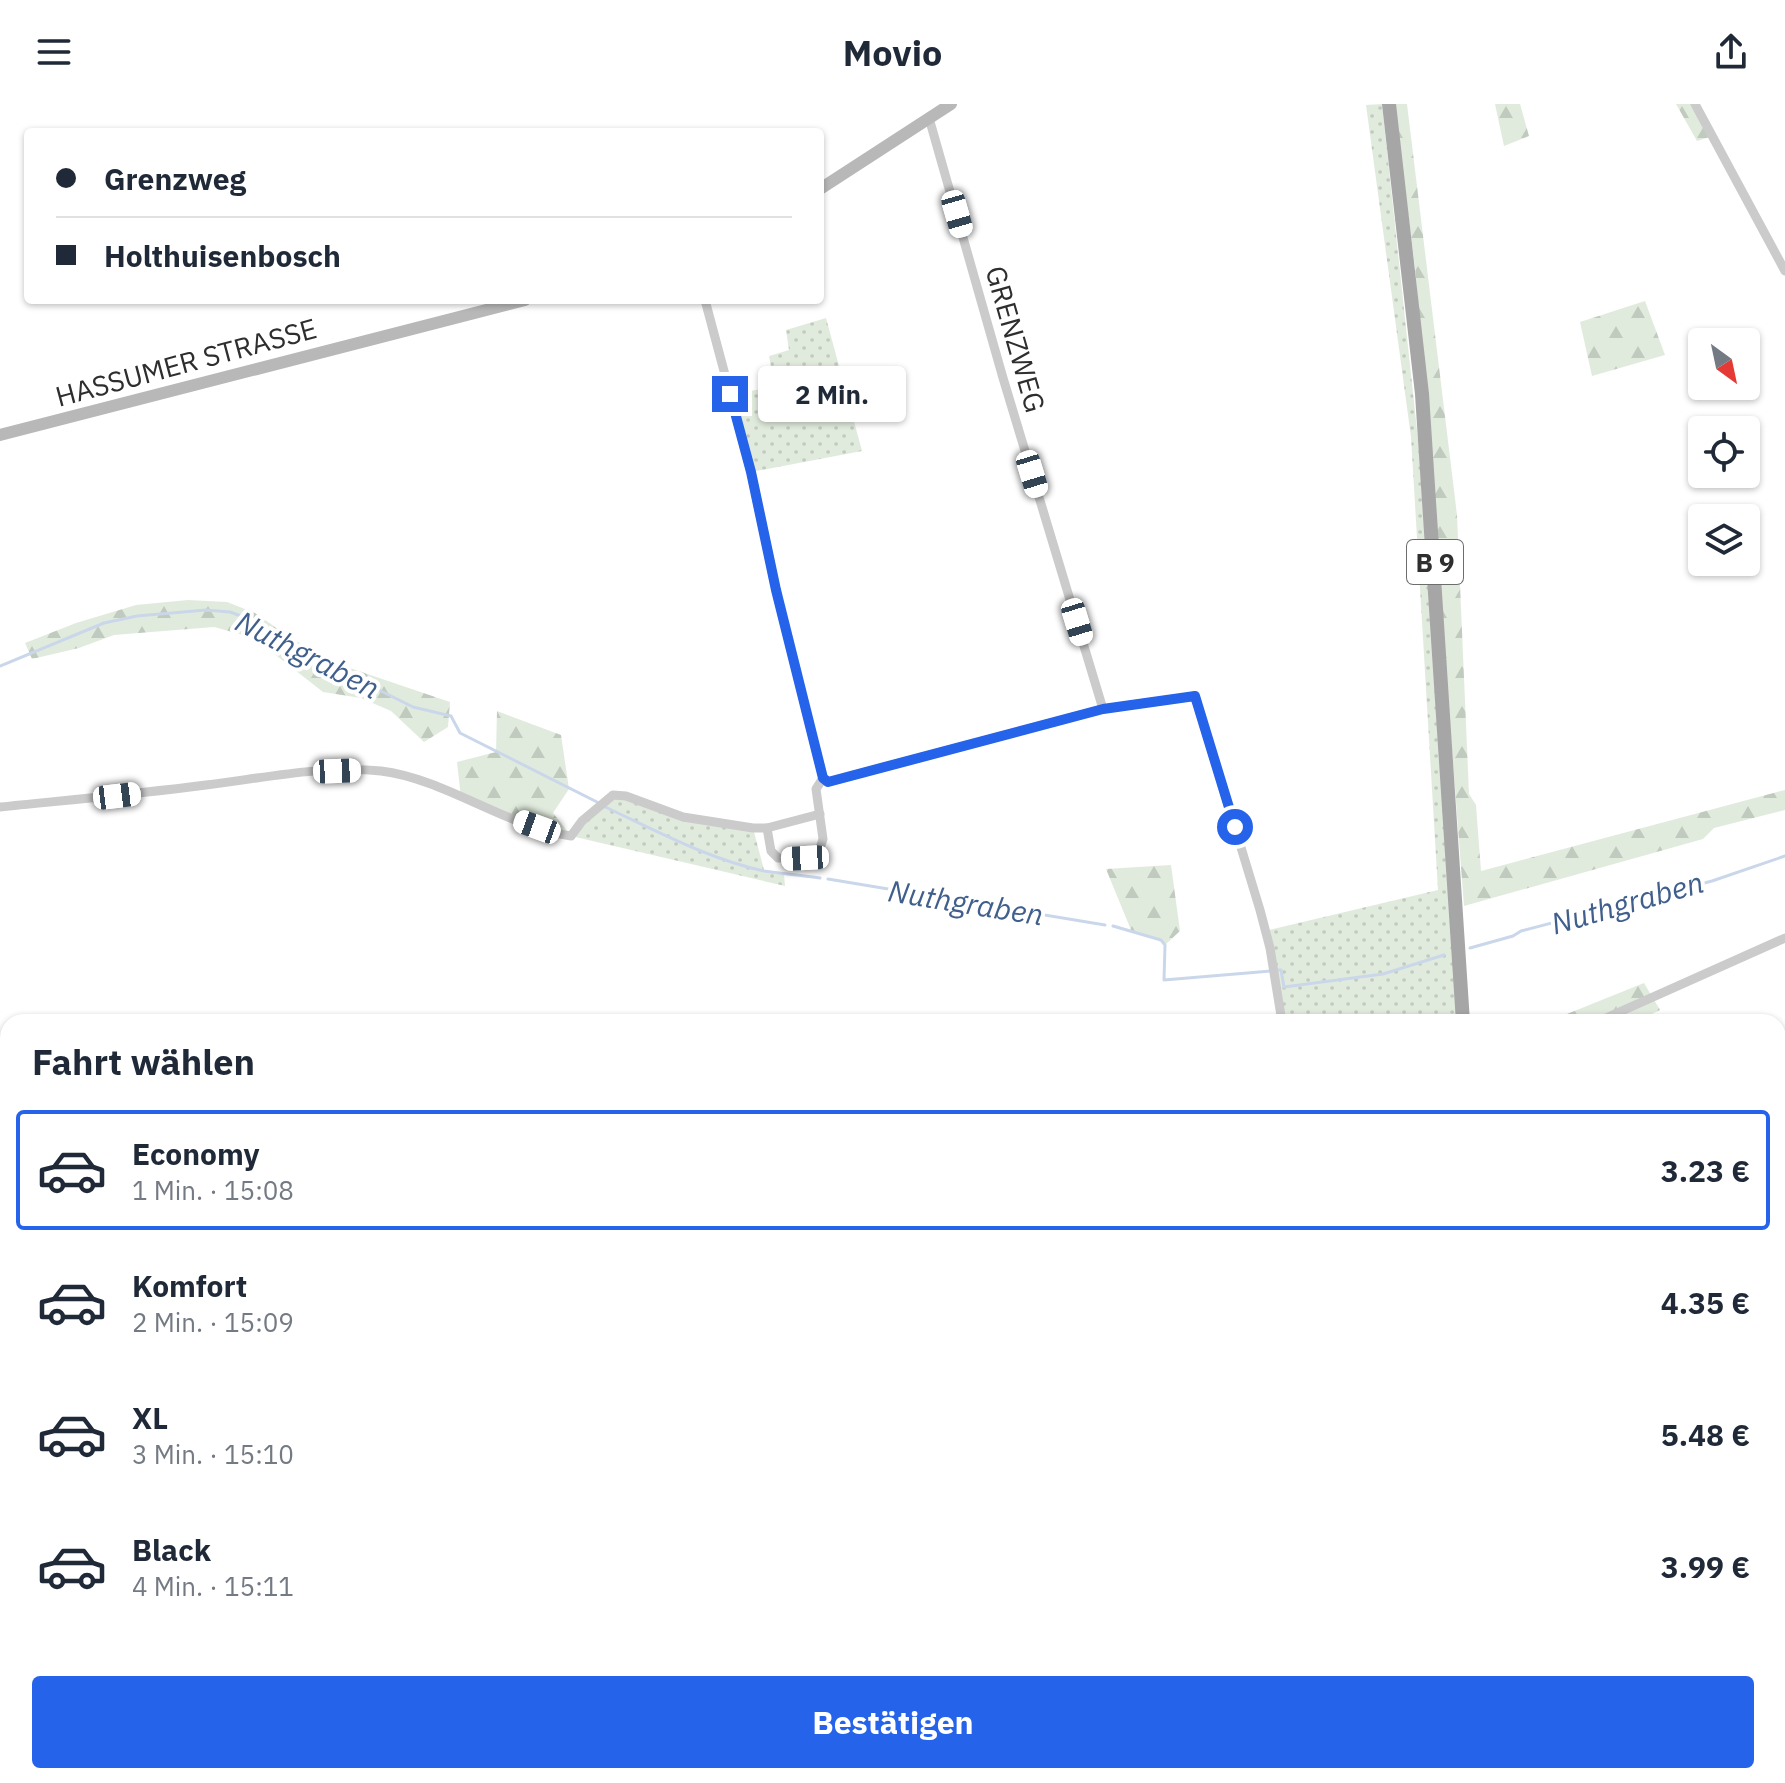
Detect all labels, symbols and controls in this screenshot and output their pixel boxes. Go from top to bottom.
text: Movio [843,29,942,76]
icon: menu [32,30,76,74]
icon: share [1709,30,1753,74]
text: Grenzweg [104,159,246,198]
car [939,188,975,240]
text: Holthuisenbosch [104,236,341,275]
street label: GRENZWEG [977,262,1055,416]
street label: HASSUMER STRASSE [51,309,321,415]
north arrow [1688,328,1760,400]
map controls [1688,328,1760,576]
callout: 2 Min. [758,366,906,422]
route end [712,376,748,412]
text: 2 Min. [795,377,869,411]
button: locate [1688,416,1760,488]
car [1014,448,1050,500]
button: layers [1688,504,1760,576]
road number: B 9 [1407,540,1463,584]
car [1059,596,1095,648]
water label: Nuthgraben [229,601,387,707]
car [313,758,361,784]
car [92,781,142,811]
car [510,808,564,846]
route start [1217,809,1253,845]
car [780,845,830,871]
water label: Nuthgraben [1546,862,1708,942]
water label: Nuthgraben [886,870,1046,934]
text: Fahrt wählen [32,1038,255,1085]
icon: car [36,1134,108,1206]
text: Economy [132,1134,260,1173]
text: 3.23 € [1661,1151,1750,1190]
text: 1 Min. · 15:08 [132,1173,294,1207]
icon: car [36,1266,108,1338]
text: Komfort [132,1266,247,1305]
text: 4.35 € [1661,1283,1750,1322]
text: 2 Min. · 15:09 [132,1305,294,1339]
icon: car [36,1398,108,1470]
text: XL [132,1398,168,1437]
text: 5.48 € [1661,1415,1750,1454]
text: 3 Min. · 15:10 [132,1437,294,1471]
icon: car [36,1530,108,1602]
text: Black [132,1530,211,1569]
text: 3.99 € [1661,1547,1750,1586]
text: 4 Min. · 15:11 [132,1569,294,1603]
button: Bestätigen [32,1676,1754,1768]

